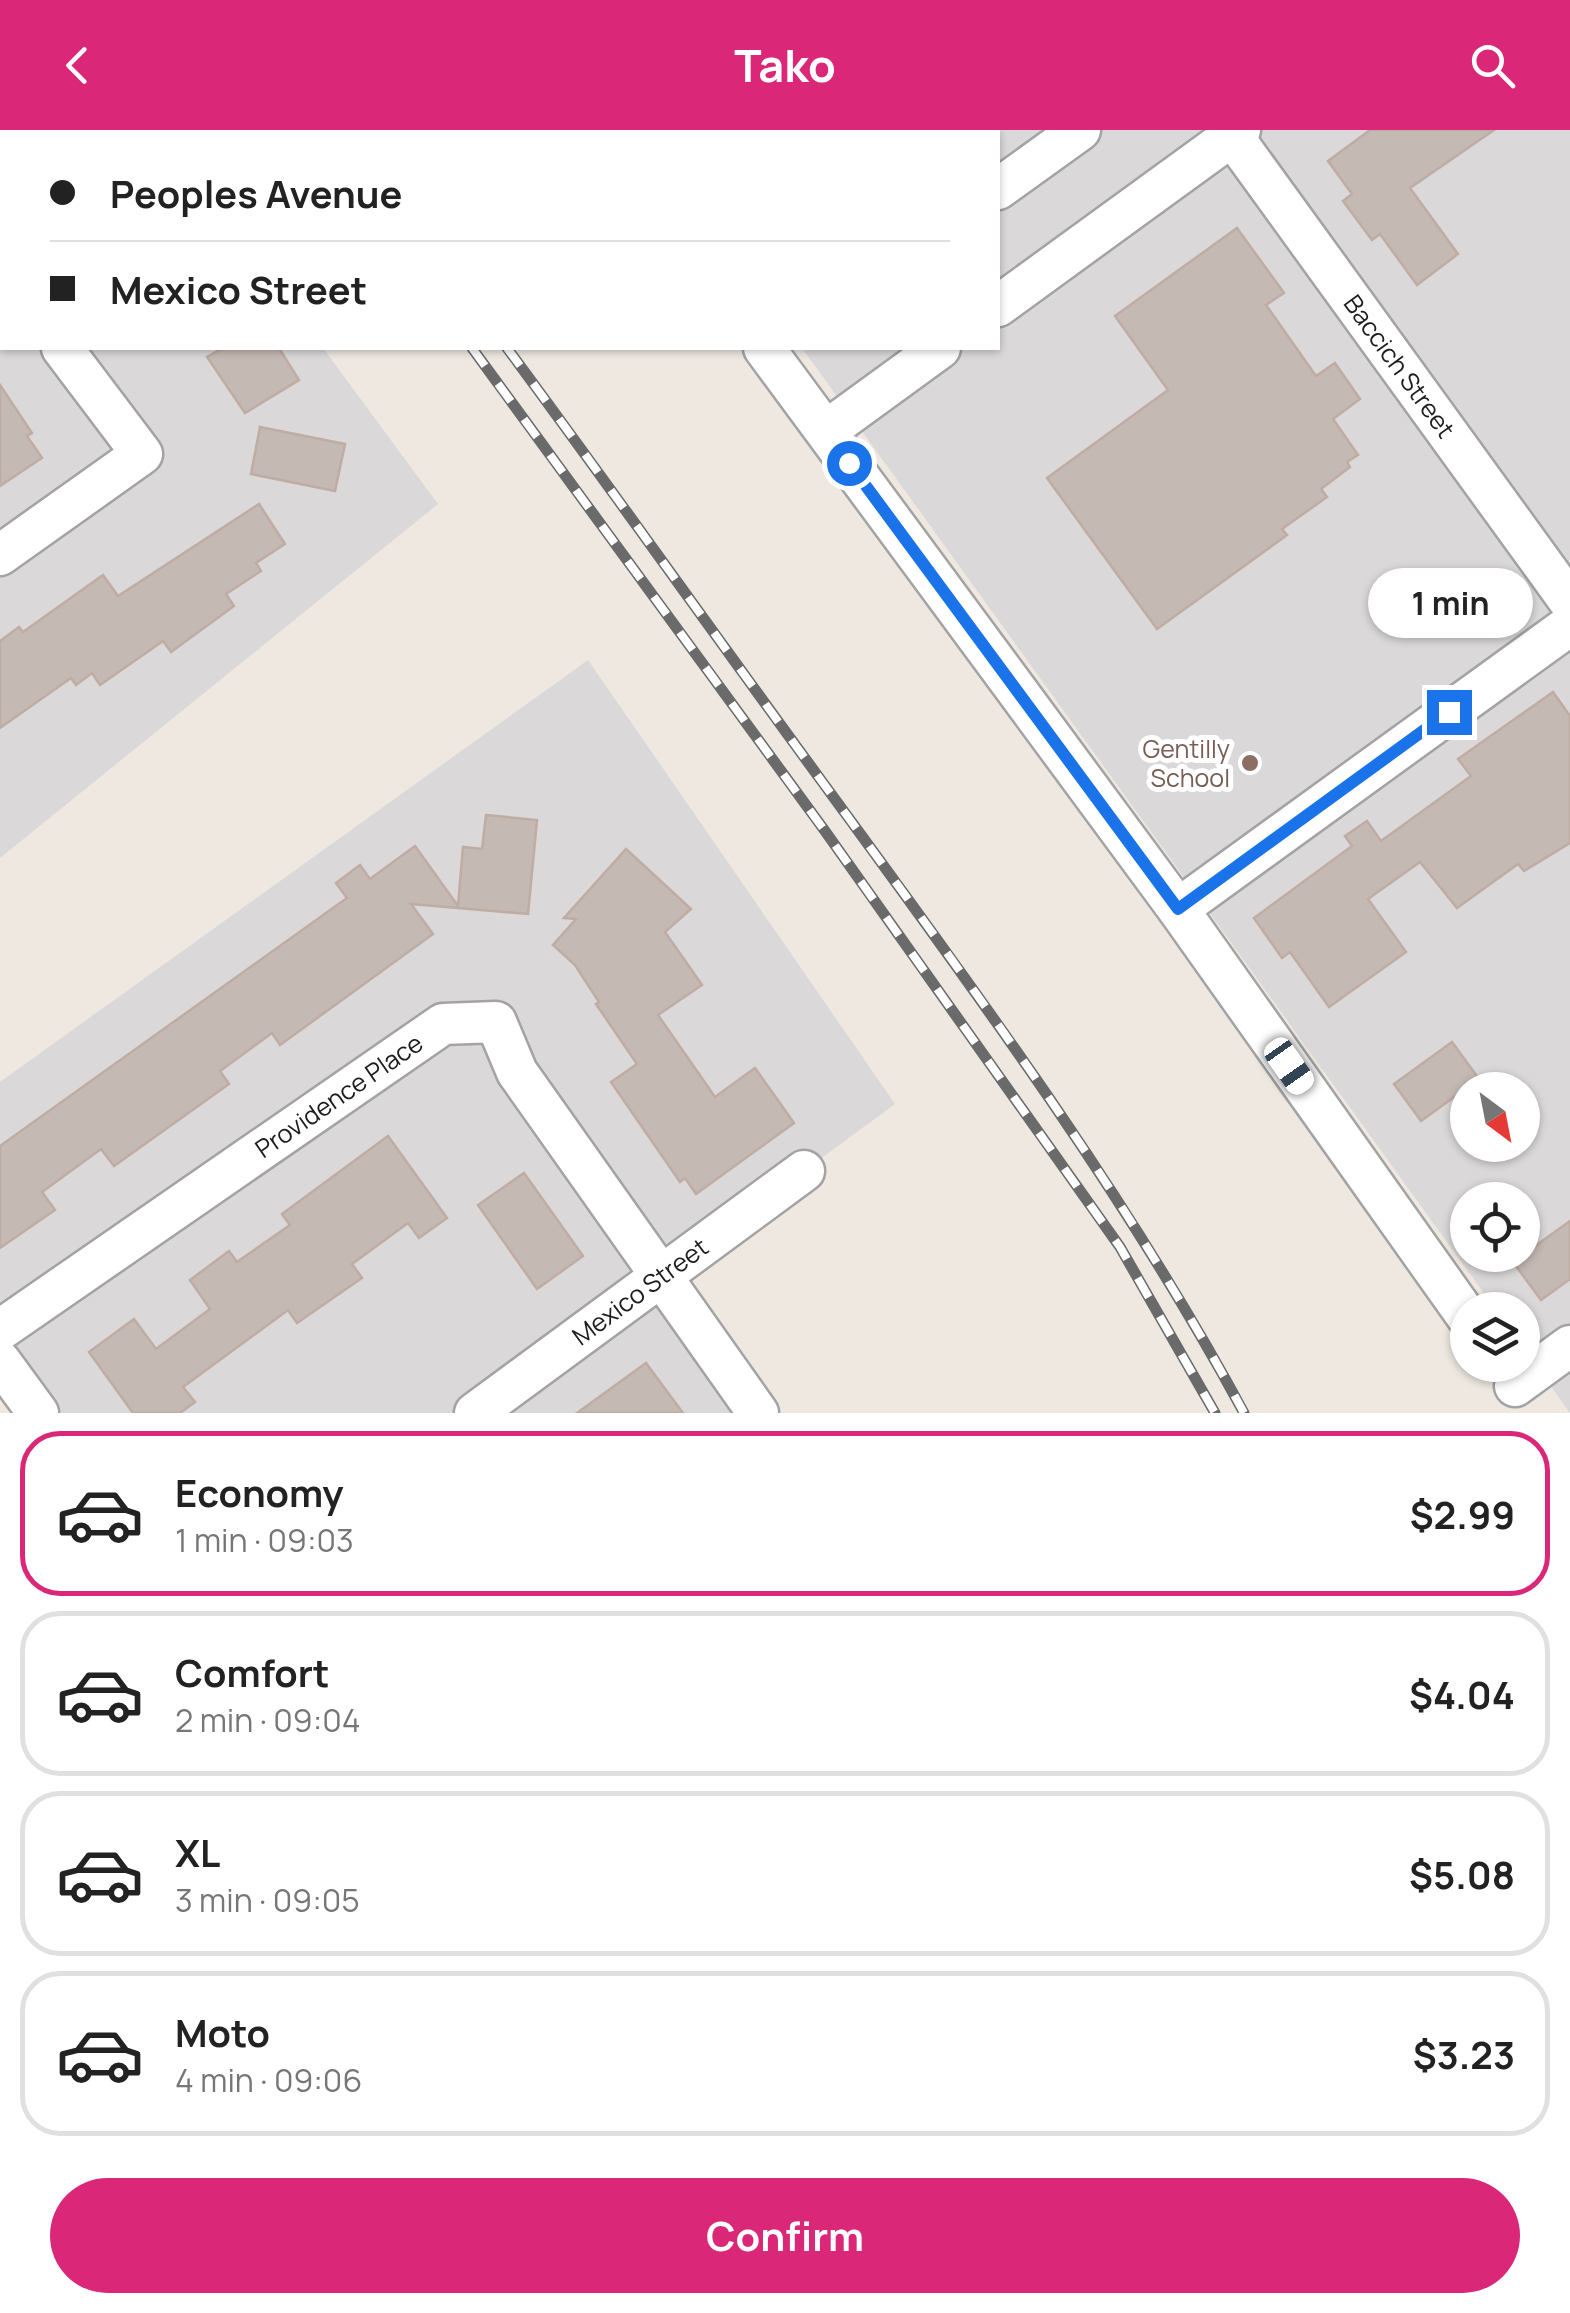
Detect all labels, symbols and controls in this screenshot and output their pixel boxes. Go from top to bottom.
text: Tako [734,34,836,96]
icon: back [50,38,105,93]
icon: search [1465,38,1520,93]
text: Peoples Avenue [110,167,402,219]
text: Mexico Street [110,263,367,315]
street label: Baccich Street [1336,287,1464,445]
route start [827,441,872,486]
callout: 1 min [1366,567,1532,637]
text: 1 min [1411,581,1490,625]
route end [1427,690,1472,735]
place label: Gentilly School [1143,731,1230,795]
marker: Gentilly School [1239,752,1261,774]
street label: Providence Place [248,1025,430,1166]
car [1260,1033,1318,1099]
north arrow [1450,1072,1540,1162]
map controls [1450,1072,1540,1382]
button: locate [1450,1182,1540,1272]
street label: Mexico Street [565,1229,715,1353]
button: layers [1450,1292,1540,1382]
text: Economy [175,1466,344,1518]
icon: car [55,1469,145,1559]
text: $2.99 [1410,1488,1515,1540]
text: 1 min · 09:03 [175,1518,354,1562]
text: Comfort [175,1646,329,1698]
icon: car [55,1649,145,1739]
text: $4.04 [1409,1668,1515,1720]
text: 2 min · 09:04 [175,1698,361,1742]
text: XL [175,1826,220,1878]
icon: car [55,1829,145,1919]
text: $5.08 [1409,1848,1515,1900]
text: 3 min · 09:05 [175,1878,360,1922]
text: Moto [175,2006,270,2058]
icon: car [55,2009,145,2099]
text: $3.23 [1413,2028,1515,2080]
text: 4 min · 09:06 [175,2058,362,2102]
button: Confirm [50,2178,1520,2293]

